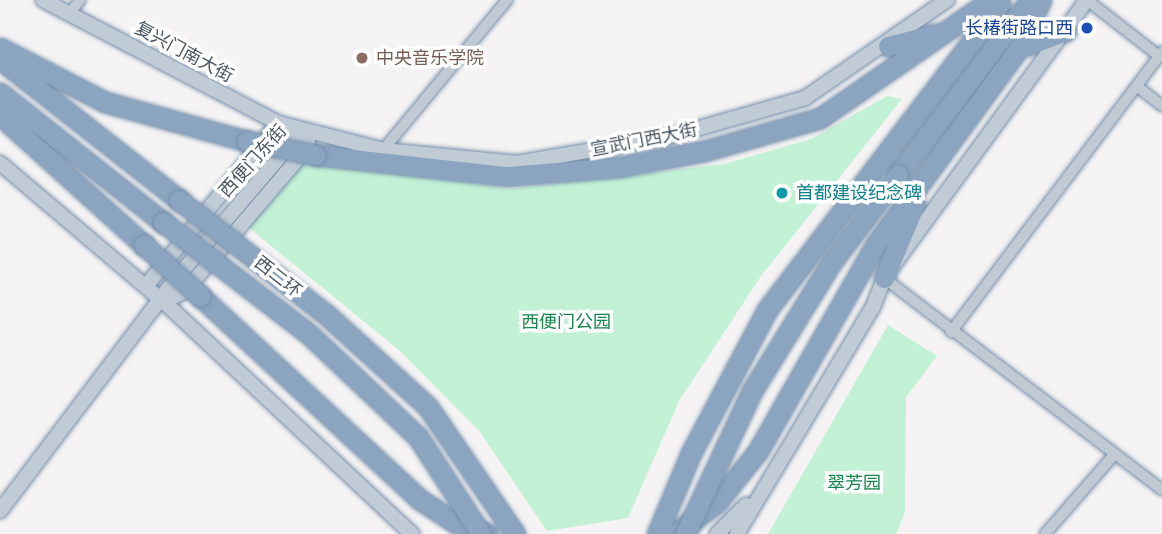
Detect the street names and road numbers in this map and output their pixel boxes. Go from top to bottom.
street label: 复兴门南大街 [131,17,237,87]
street label: 宣武门西大街 [589,119,699,161]
street label: 西便门东街 [215,120,291,202]
street label: 西二环 [250,252,306,302]

